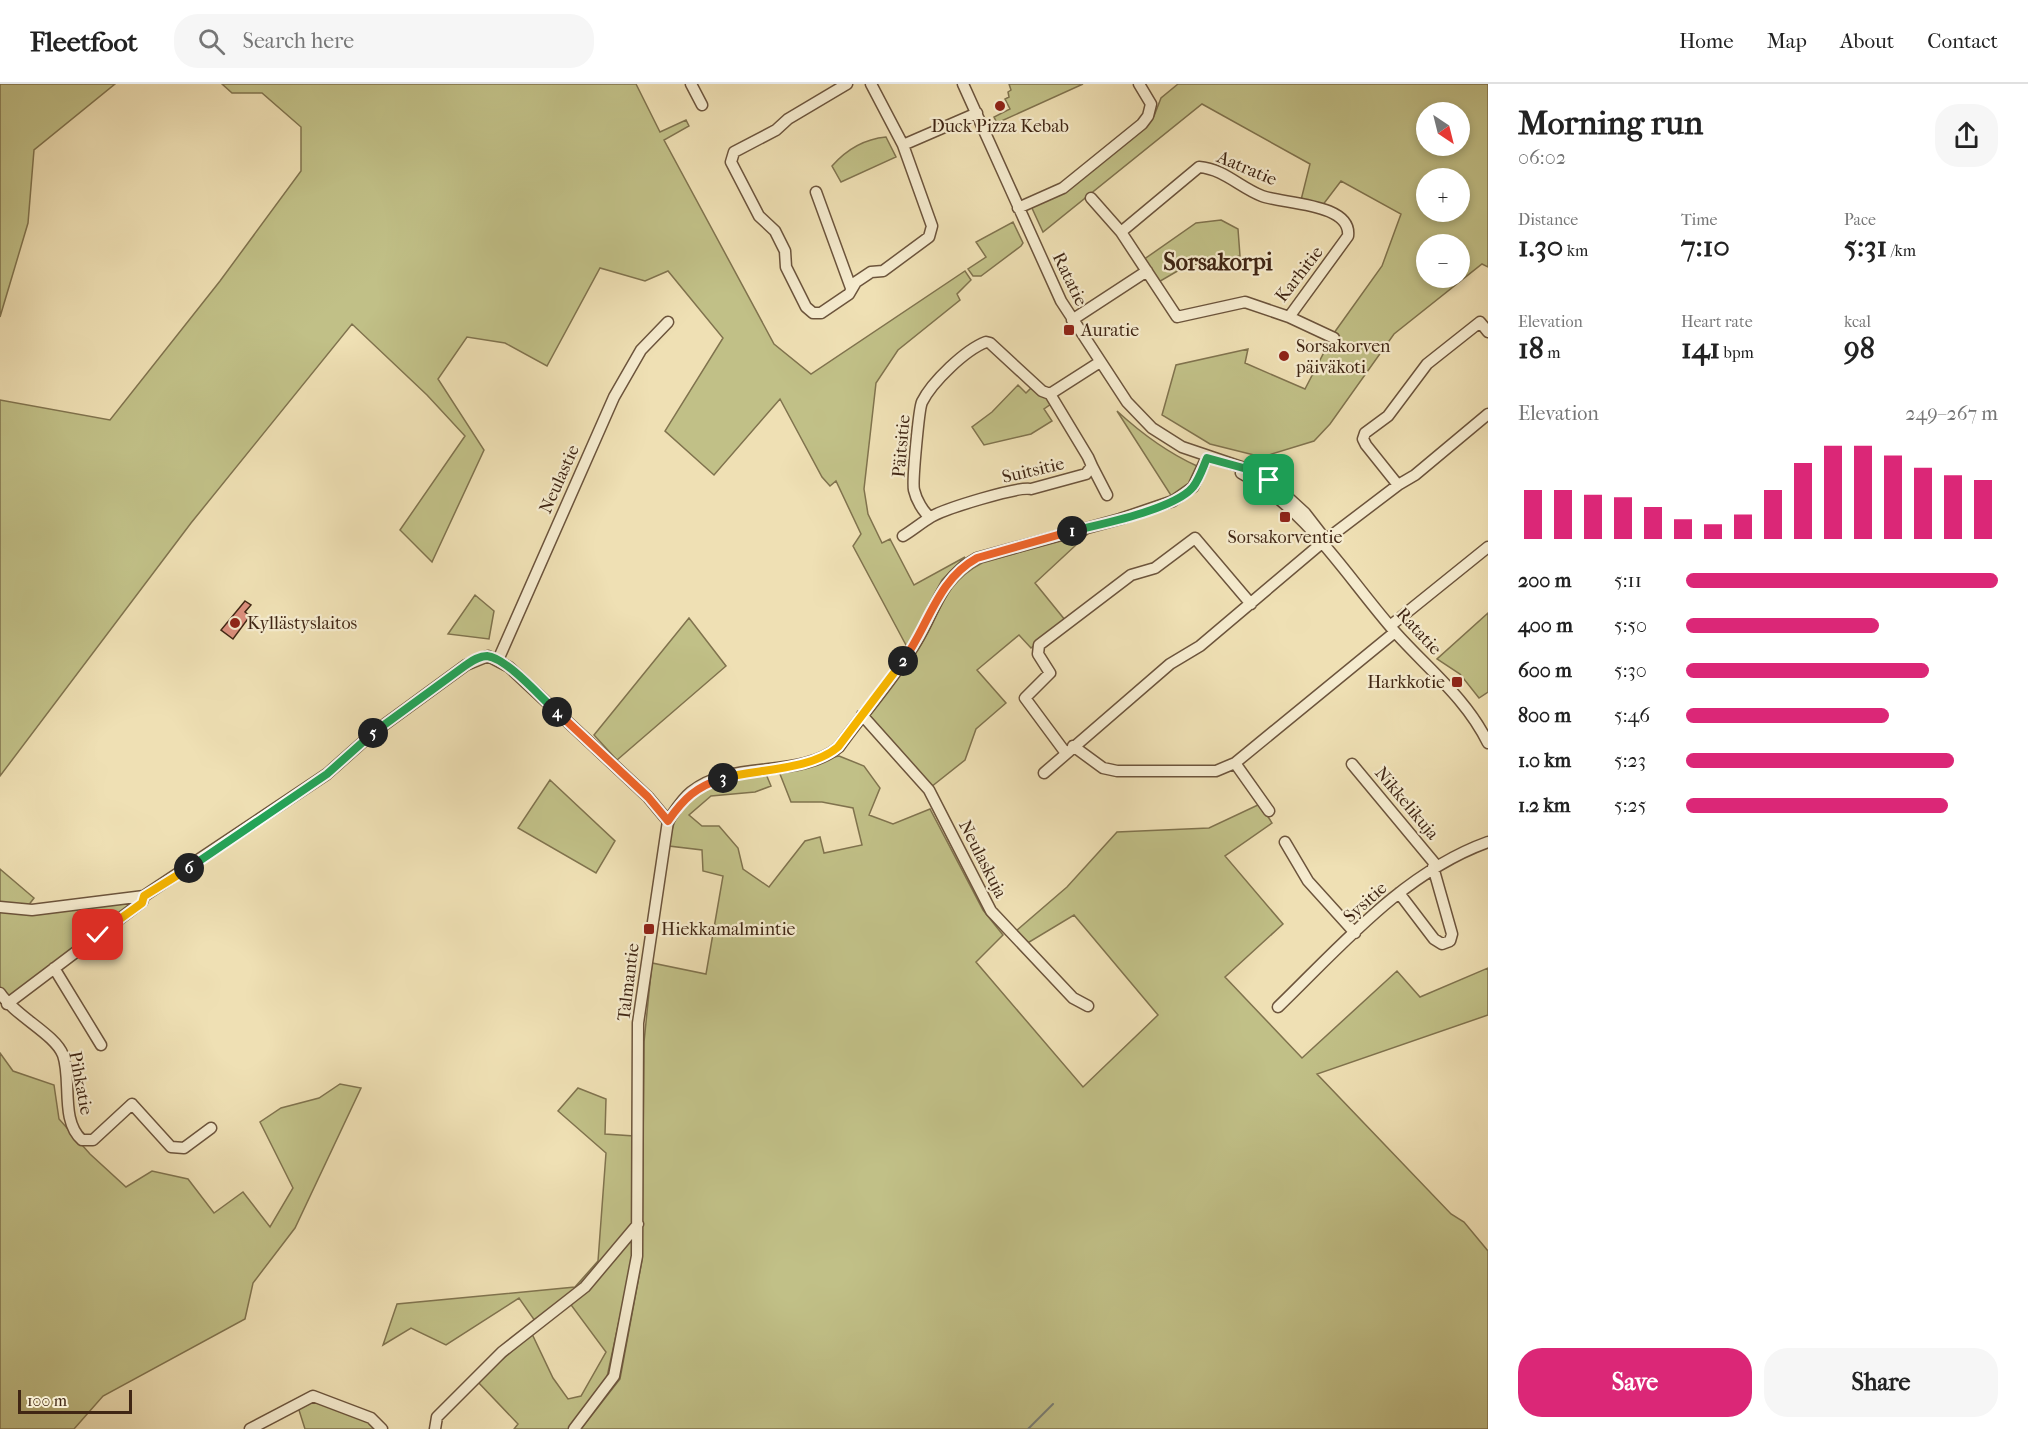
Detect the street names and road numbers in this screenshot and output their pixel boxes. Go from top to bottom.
street label: Aatratie [1213,146,1280,190]
street label: Karhitie [1271,242,1328,306]
street label: Ratatie [1048,249,1092,309]
street label: Päitsitie [888,414,915,478]
street label: Neulastie [535,442,584,517]
street label: Suitsitie [1000,453,1066,488]
street label: Ratatie [1392,603,1446,659]
street label: Nikkelikuja [1370,763,1444,845]
street label: Neulaskuja [954,817,1011,902]
street label: Sysitie [1339,877,1391,927]
street label: Talmantie [613,942,644,1022]
street label: Pihkatie [64,1050,97,1117]

